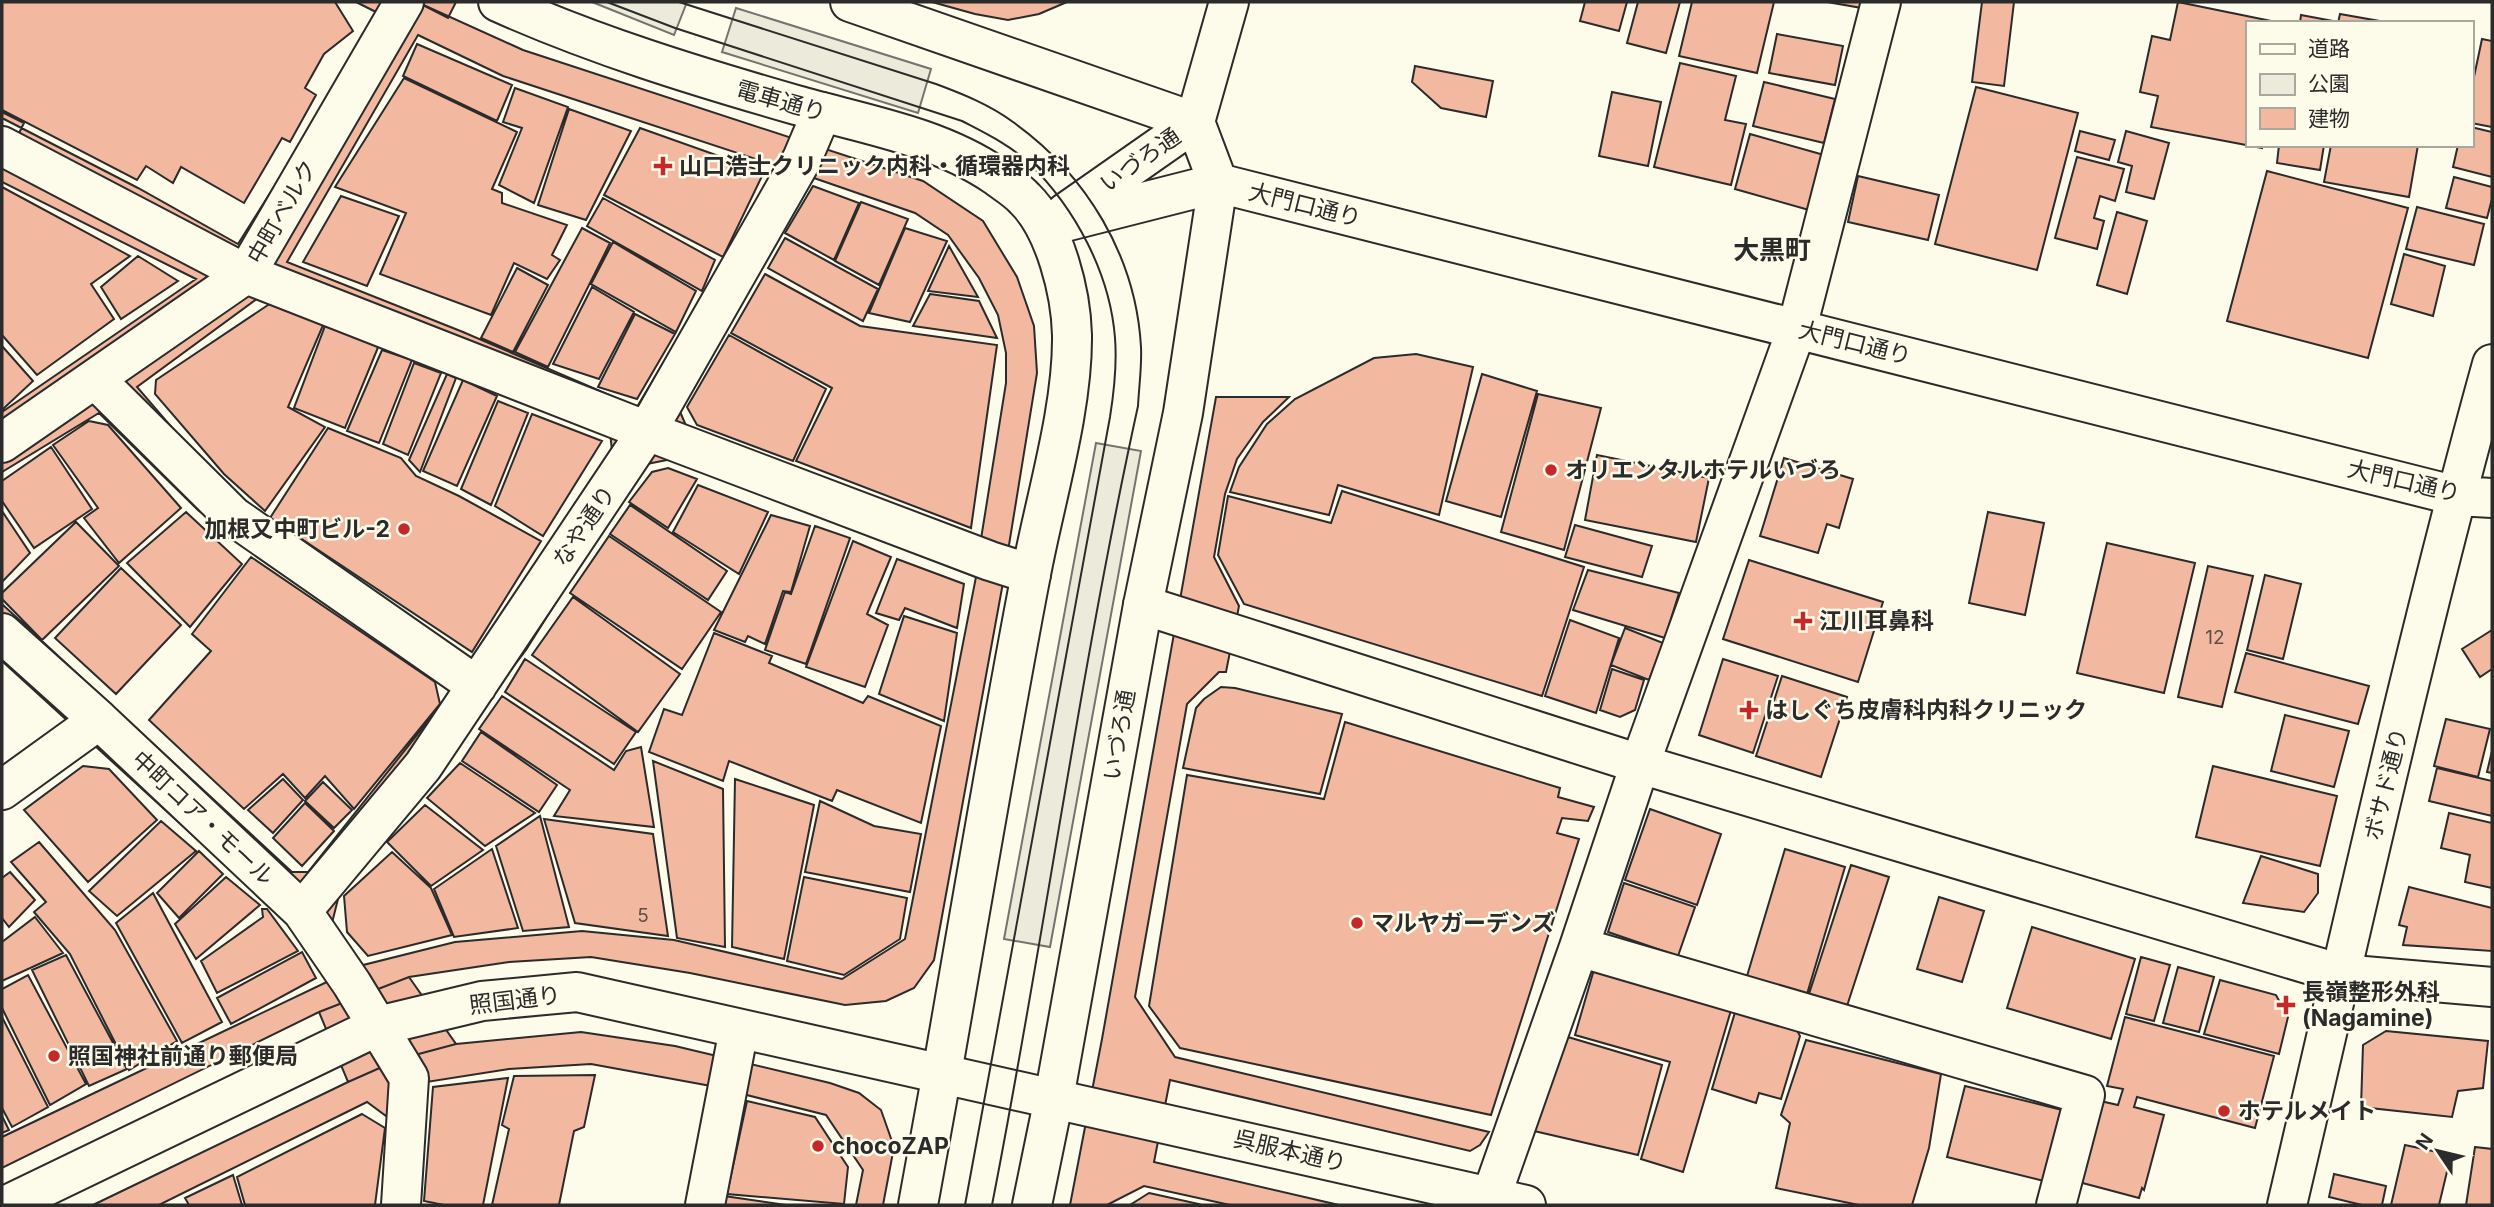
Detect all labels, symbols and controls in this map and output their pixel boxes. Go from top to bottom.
legend [2246,21,2473,147]
text: 道路 [2308,36,2350,61]
text: 公園 [2308,71,2350,96]
street label: 電車通り [733,75,829,127]
text: 建物 [2308,106,2350,131]
street label: いづろ通 [1094,122,1186,198]
place label: 山口浩士クリニック内科・循環器内科 [679,152,1070,180]
street label: 中町ベルク [241,155,323,269]
marker: 山口浩士クリニック内科・循環器内科 [653,156,673,176]
street label: 大門口通り [1246,178,1364,232]
district label: 大黒町 [1733,234,1811,265]
street label: 大門口通り [1796,316,1914,370]
street label: 大門口通り [2345,454,2463,508]
place label: オリエンタルホテルいづろ [1565,456,1841,484]
marker: オリエンタルホテルいづろ [1543,462,1559,478]
street label: なや通り [547,480,621,572]
place label: 加根又中町ビル-2 [204,515,390,543]
marker: 加根又中町ビル-2 [396,521,412,537]
place label: 江川耳鼻科 [1819,607,1934,635]
marker: 江川耳鼻科 [1793,611,1813,631]
house number: 12 [2205,626,2225,649]
street label: いづろ通 [1097,687,1141,783]
place label: はしぐち皮膚科内科クリニック [1765,696,2087,724]
marker: はしぐち皮膚科内科クリニック [1739,700,1759,720]
street label: ボサド通り [2359,725,2413,843]
street label: 中町コア・モール [126,745,280,891]
house number: 5 [637,904,649,927]
place label: マルヤガーデンズ [1371,909,1555,937]
marker: マルヤガーデンズ [1349,915,1365,931]
place label: 長嶺整形外科 (Nagamine) [2302,978,2440,1032]
street label: 照国通り [468,980,562,1020]
marker: 長嶺整形外科 (Nagamine) [2276,995,2296,1015]
place label: 照国神社前通り郵便局 [68,1042,298,1070]
marker: 照国神社前通り郵便局 [46,1048,62,1064]
place label: ホテルメイト [2238,1097,2376,1125]
marker: ホテルメイト [2216,1103,2232,1119]
north arrow [2403,1116,2473,1186]
street label: 呉服本通り [1231,1124,1349,1178]
text: N [2411,1129,2438,1154]
place label: chocoZAP [832,1132,949,1160]
marker: chocoZAP [810,1138,826,1154]

